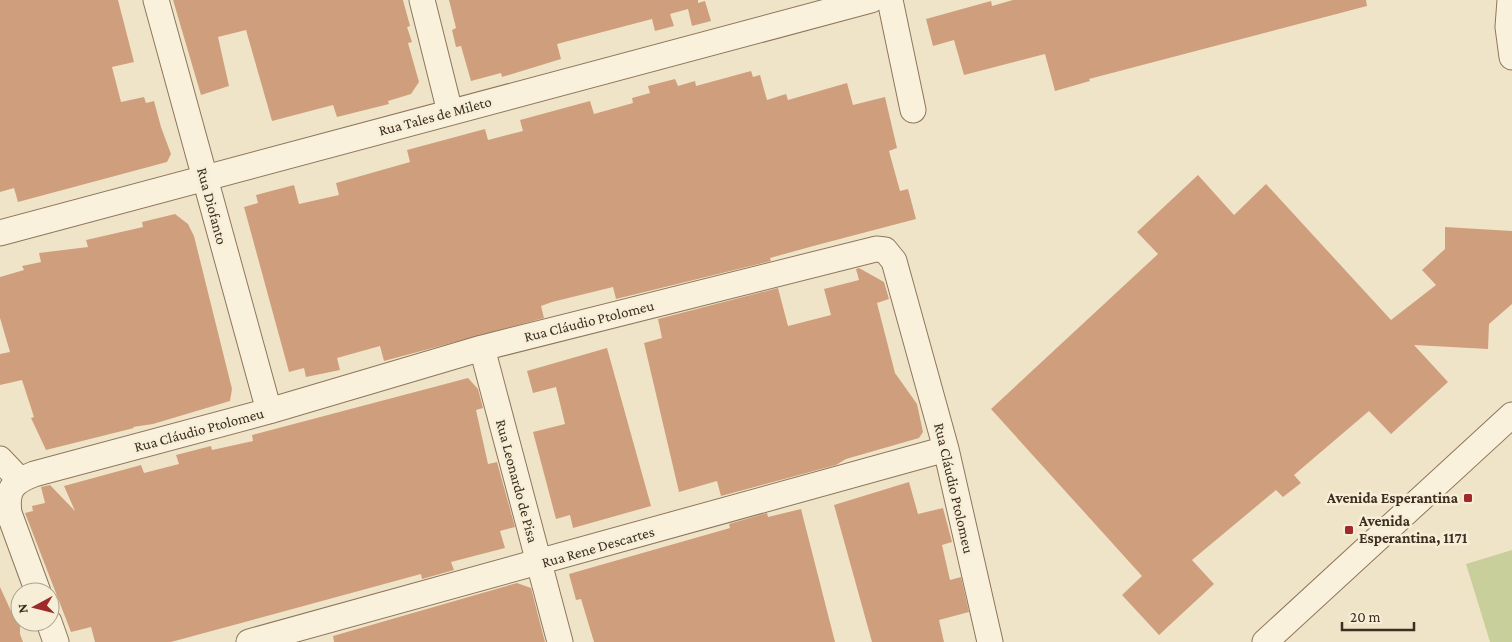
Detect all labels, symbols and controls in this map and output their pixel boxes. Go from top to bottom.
street label: Rua Tales de Mileto [377,93,493,139]
street label: Rua Diofanto [194,166,230,246]
street label: Rua Cláudio Ptolomeu [522,297,656,345]
street label: Rua Cláudio Ptolomeu [132,405,266,455]
street label: Rua Leonardo de Pisa [493,418,541,545]
street label: Rua Cláudio Ptolomeu [931,421,977,555]
place label: Avenida Esperantina [1326,490,1459,506]
marker: Avenida Esperantina [1462,492,1474,504]
place label: Avenida Esperantina, 1171 [1358,513,1468,546]
street label: Rua Rene Descartes [540,523,656,571]
marker: Avenida Esperantina, 1171 [1343,524,1355,536]
north arrow [10,582,60,632]
scale bar [1342,600,1414,632]
text: N [14,602,31,614]
text: 20 m [1350,609,1381,625]

